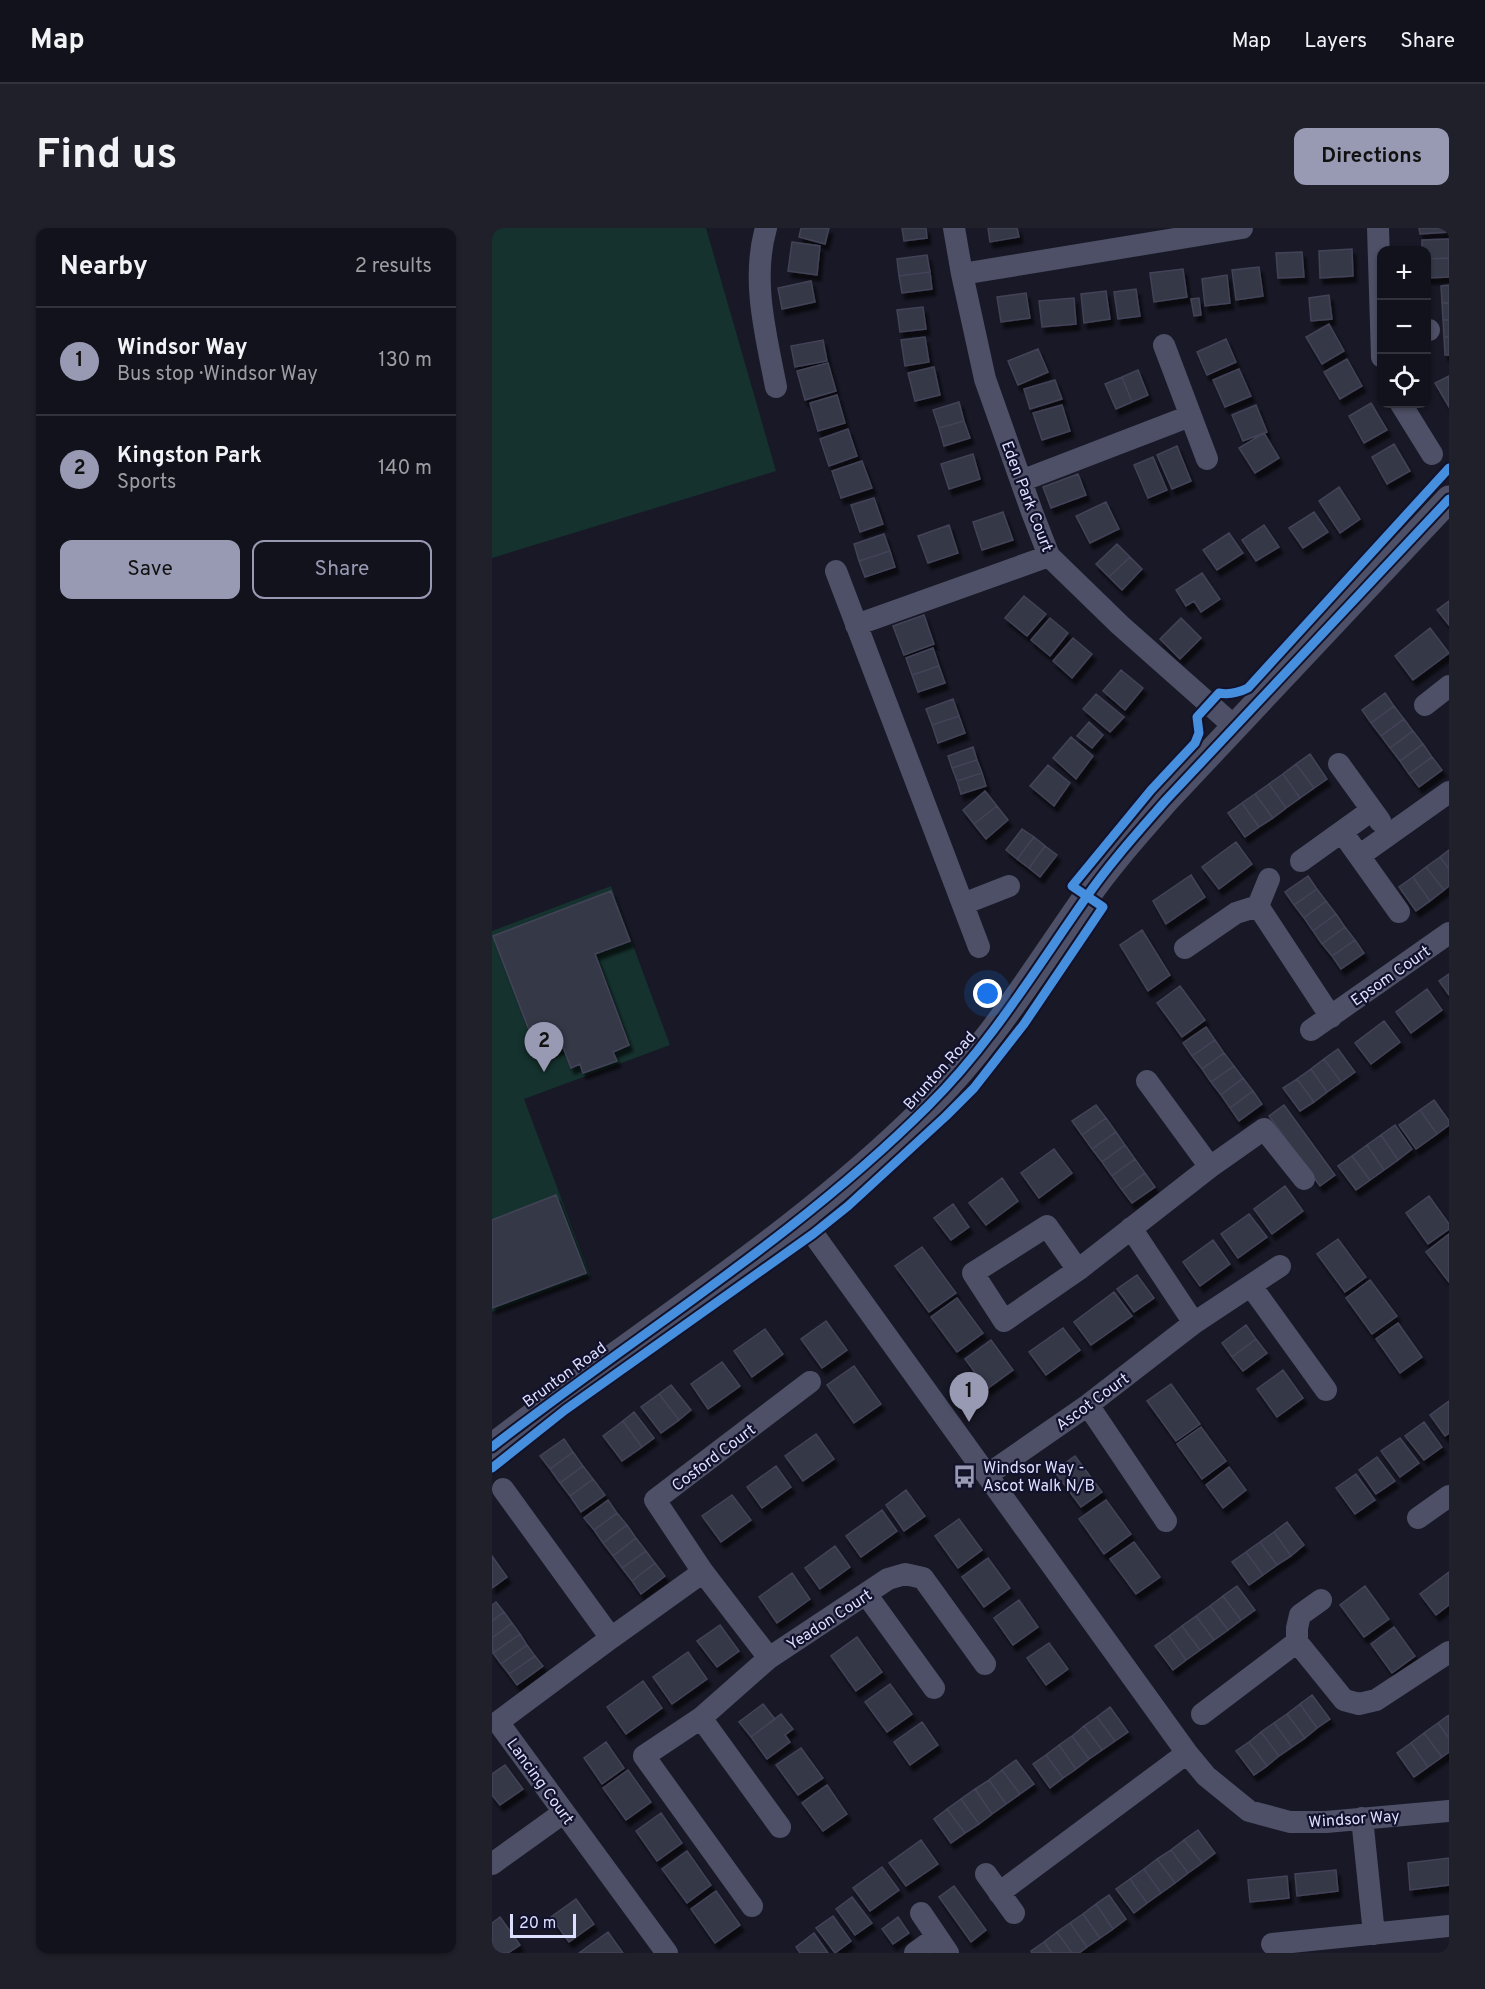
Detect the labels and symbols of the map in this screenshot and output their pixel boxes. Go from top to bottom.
street label: Eden Park Court [996,438,1056,555]
street label: Epsom Court [1347,942,1435,1011]
your location [973,979,1002,1008]
pin: 2 [524,1022,564,1072]
street label: Brunton Road [900,1028,981,1115]
street label: Brunton Road [519,1338,611,1413]
street label: Ascot Court [1053,1369,1134,1436]
pin: 1 [950,1372,988,1422]
street label: Cosford Court [668,1421,760,1497]
place label: Windsor Way - Ascot Walk N/B [983,1459,1095,1497]
bus stop icon: Windsor Way - Ascot Walk N/B [952,1463,978,1489]
street label: Yeadon Court [784,1586,876,1656]
street label: Lancing Court [501,1735,577,1829]
street label: Windsor Way [1308,1807,1400,1833]
scale bar [510,1911,576,1938]

